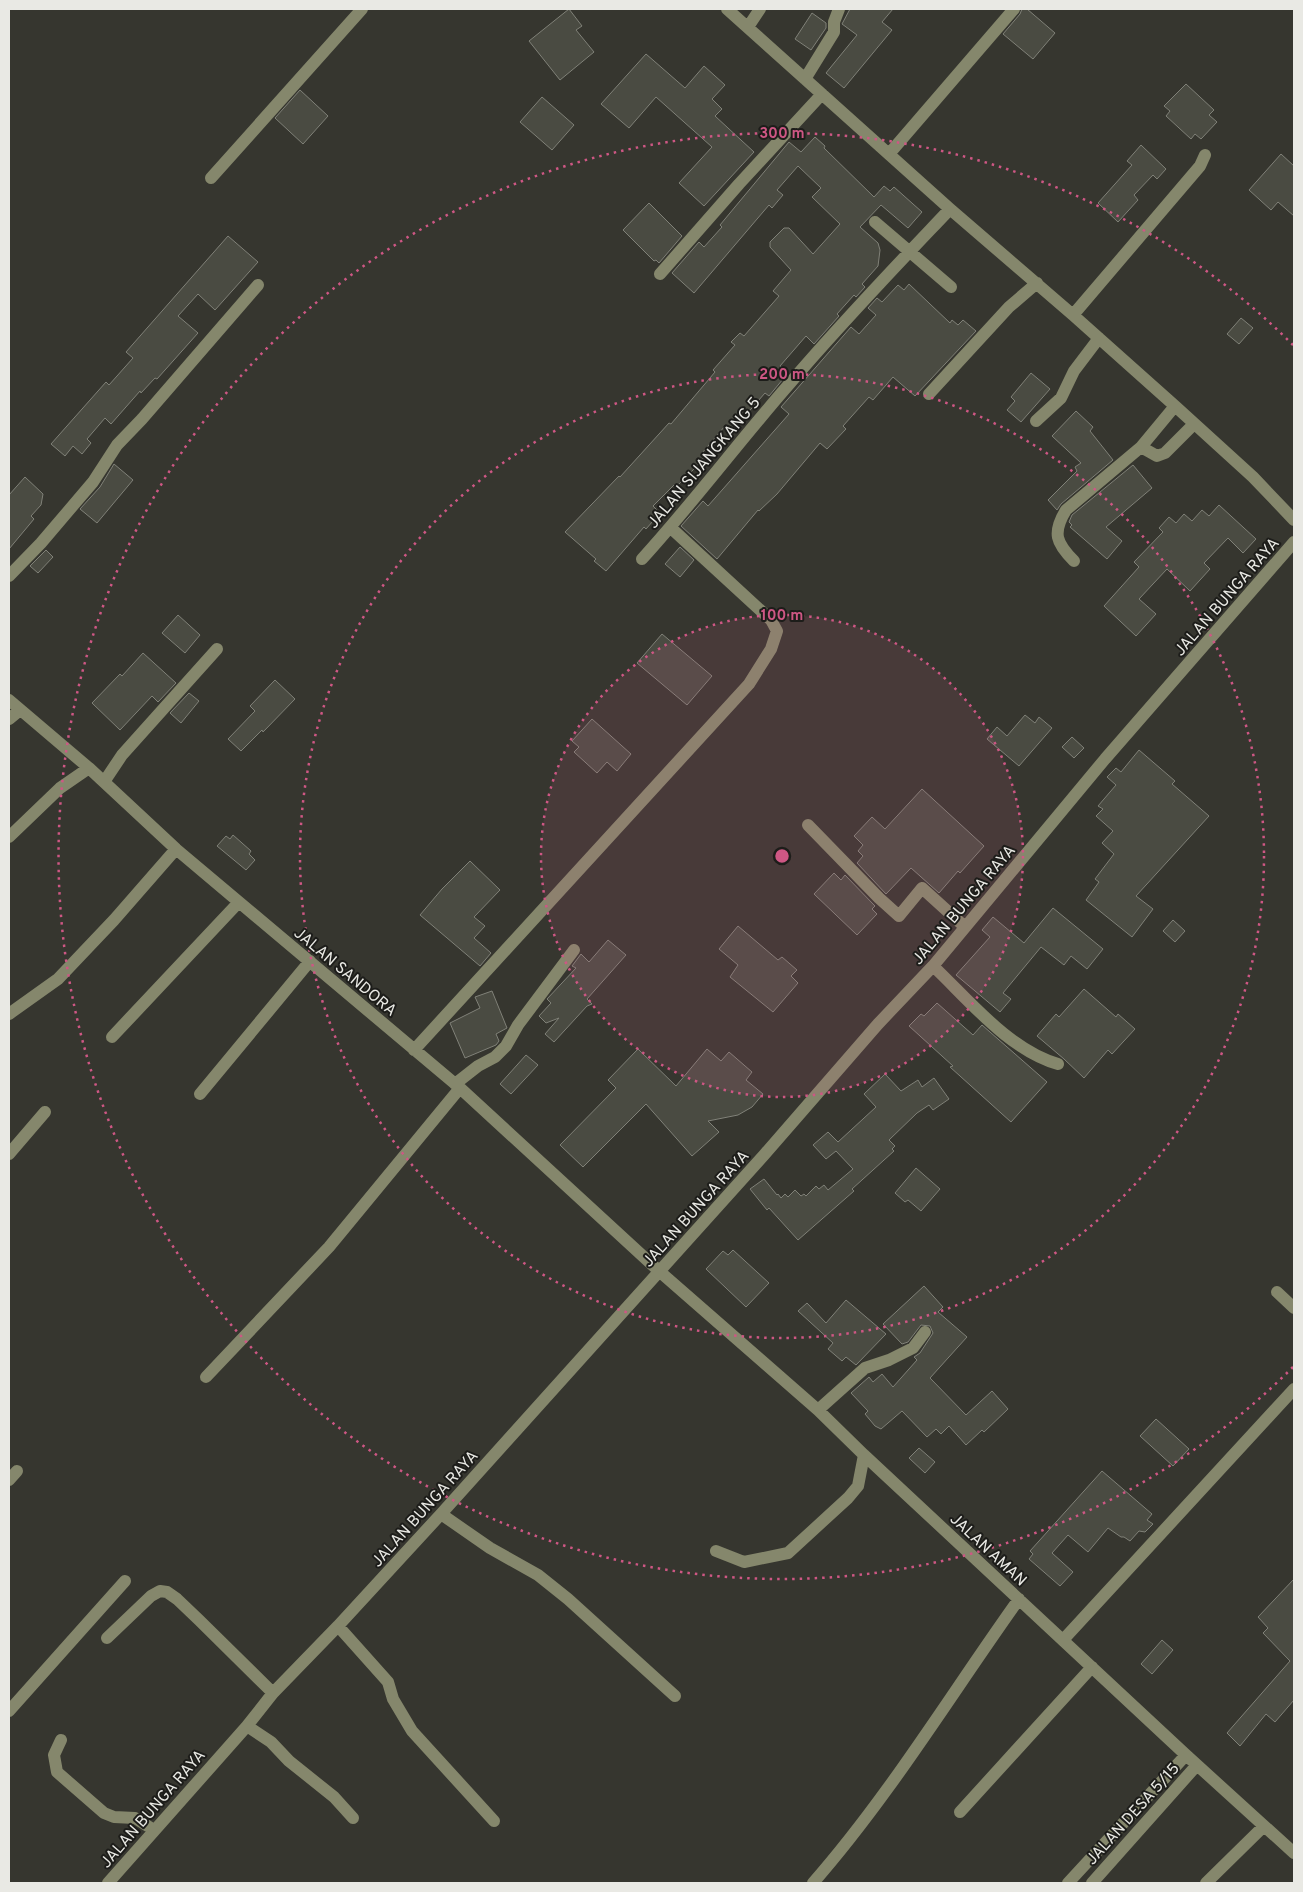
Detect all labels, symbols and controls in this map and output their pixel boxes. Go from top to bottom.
text: 300 m [759,125,805,144]
text: 200 m [759,366,805,385]
street label: JALAN SIJANGKANG 5 [644,393,765,533]
street label: JALAN BUNGA RAYA [1171,534,1284,661]
text: 100 m [761,607,803,626]
street label: JALAN BUNGA RAYA [909,841,1021,969]
centre of rings [773,847,791,865]
street label: JALAN SANDORA [289,924,400,1021]
street label: JALAN BUNGA RAYA [639,1147,754,1272]
street label: JALAN BUNGA RAYA [368,1447,483,1572]
street label: JALAN AMAN [945,1510,1030,1591]
street label: JALAN BUNGA RAYA [97,1746,210,1873]
street label: JALAN DESA 5/15 [1082,1759,1185,1870]

